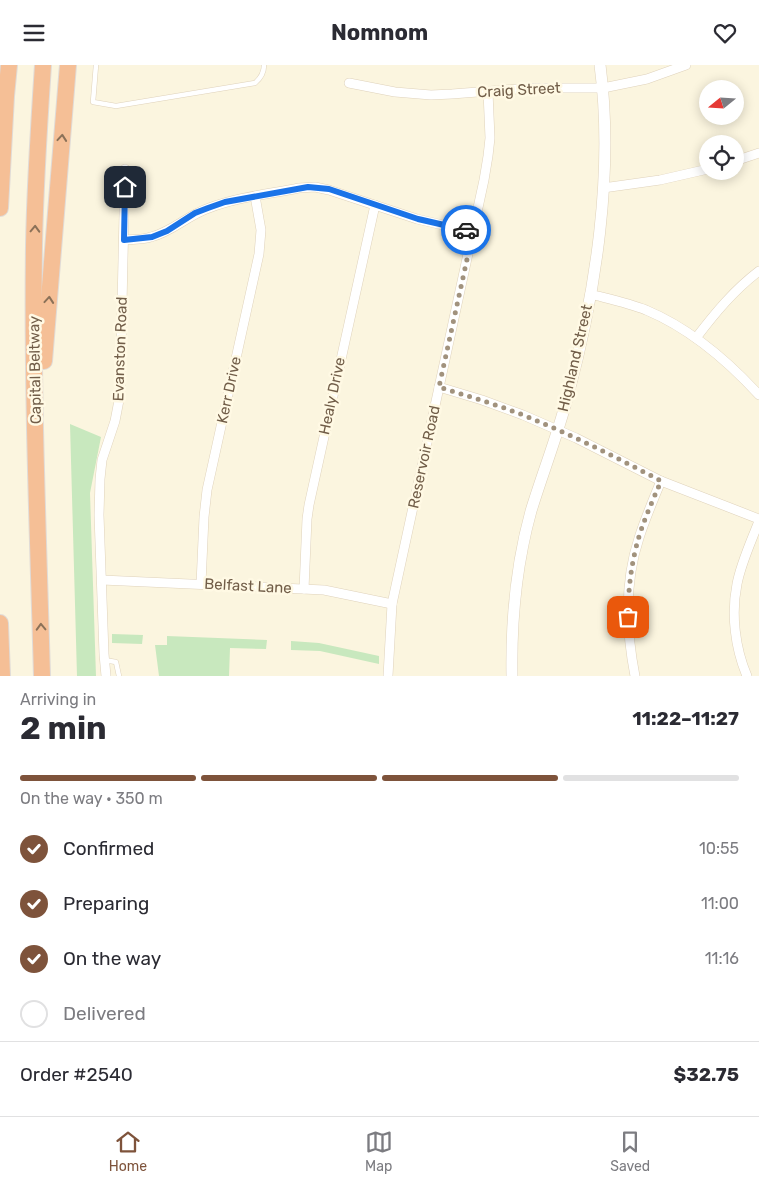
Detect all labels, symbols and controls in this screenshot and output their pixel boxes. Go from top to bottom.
icon: menu [20,19,48,47]
text: Nomnom [331,19,428,46]
icon: heart [711,19,739,47]
street label: Craig Street [477,79,561,101]
north arrow [699,80,744,125]
map controls [699,80,744,180]
one-way arrow [56,134,67,142]
button: locate [699,135,744,180]
pin [104,166,146,208]
icon: home [111,173,139,201]
courier [441,205,491,255]
icon: car [452,216,480,244]
one-way arrow [29,225,40,233]
one-way arrow [43,296,54,304]
street label: Evanston Road [109,296,131,402]
street label: Highland Street [554,303,596,413]
street label: Capital Beltway [25,316,45,424]
street label: Kerr Drive [213,355,245,425]
street label: Healy Drive [315,356,349,436]
street label: Reservoir Road [404,404,444,510]
street label: Belfast Lane [204,575,292,597]
pin [607,596,649,638]
icon: bag [614,603,642,631]
one-way arrow [36,623,46,631]
text: Arriving in [20,690,96,709]
text: 11:22–11:27 [632,707,739,730]
text: 2 min [20,709,107,747]
text: On the way · 350 m [20,789,163,808]
icon: check [20,835,48,863]
text: Confirmed [63,837,154,860]
text: 10:55 [699,839,739,858]
icon: check [20,890,48,918]
text: Preparing [63,892,149,915]
text: 11:00 [701,894,739,913]
icon: check [20,945,48,973]
text: On the way [63,947,161,970]
text: 11:16 [705,949,739,968]
text: Delivered [63,1002,146,1025]
text: Order #2540 [20,1063,133,1086]
text: $32.75 [673,1063,739,1086]
tab: Home [109,1128,147,1175]
tab: Map [365,1128,393,1175]
tab: Saved [610,1128,650,1175]

